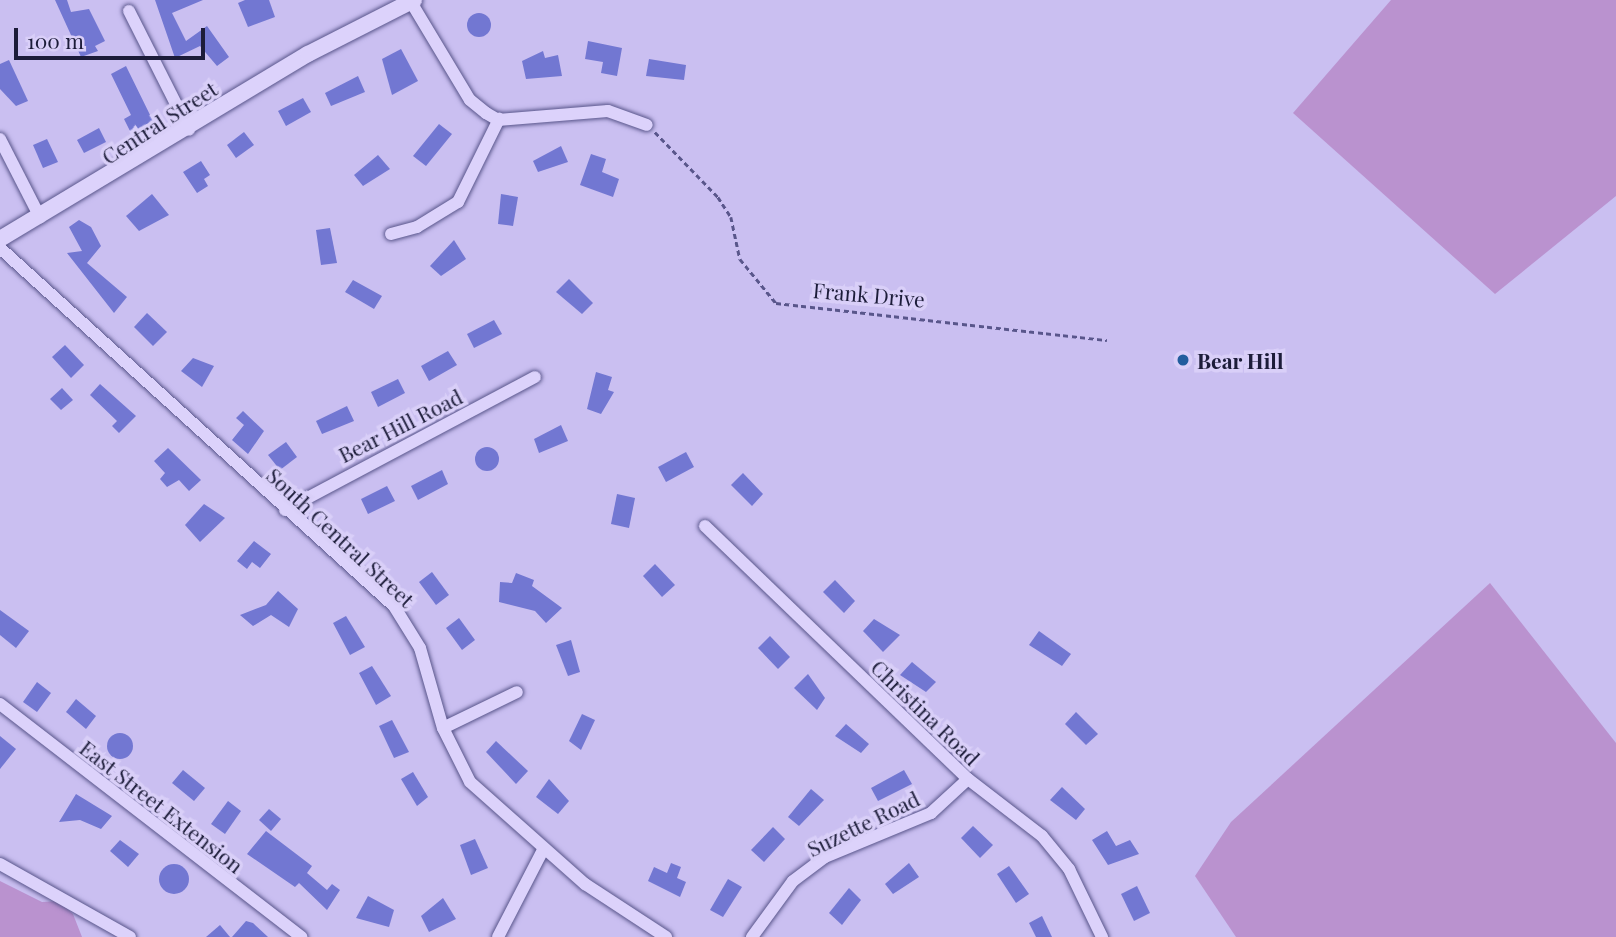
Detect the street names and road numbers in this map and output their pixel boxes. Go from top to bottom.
street label: Central Street [97,75,221,169]
street label: Frank Drive [812,277,926,311]
street label: Bear Hill Road [334,383,466,467]
street label: South Central Street [262,462,420,612]
street label: Christina Road [866,654,986,770]
street label: East Street Extension [75,734,249,878]
street label: Suzette Road [803,785,923,861]

